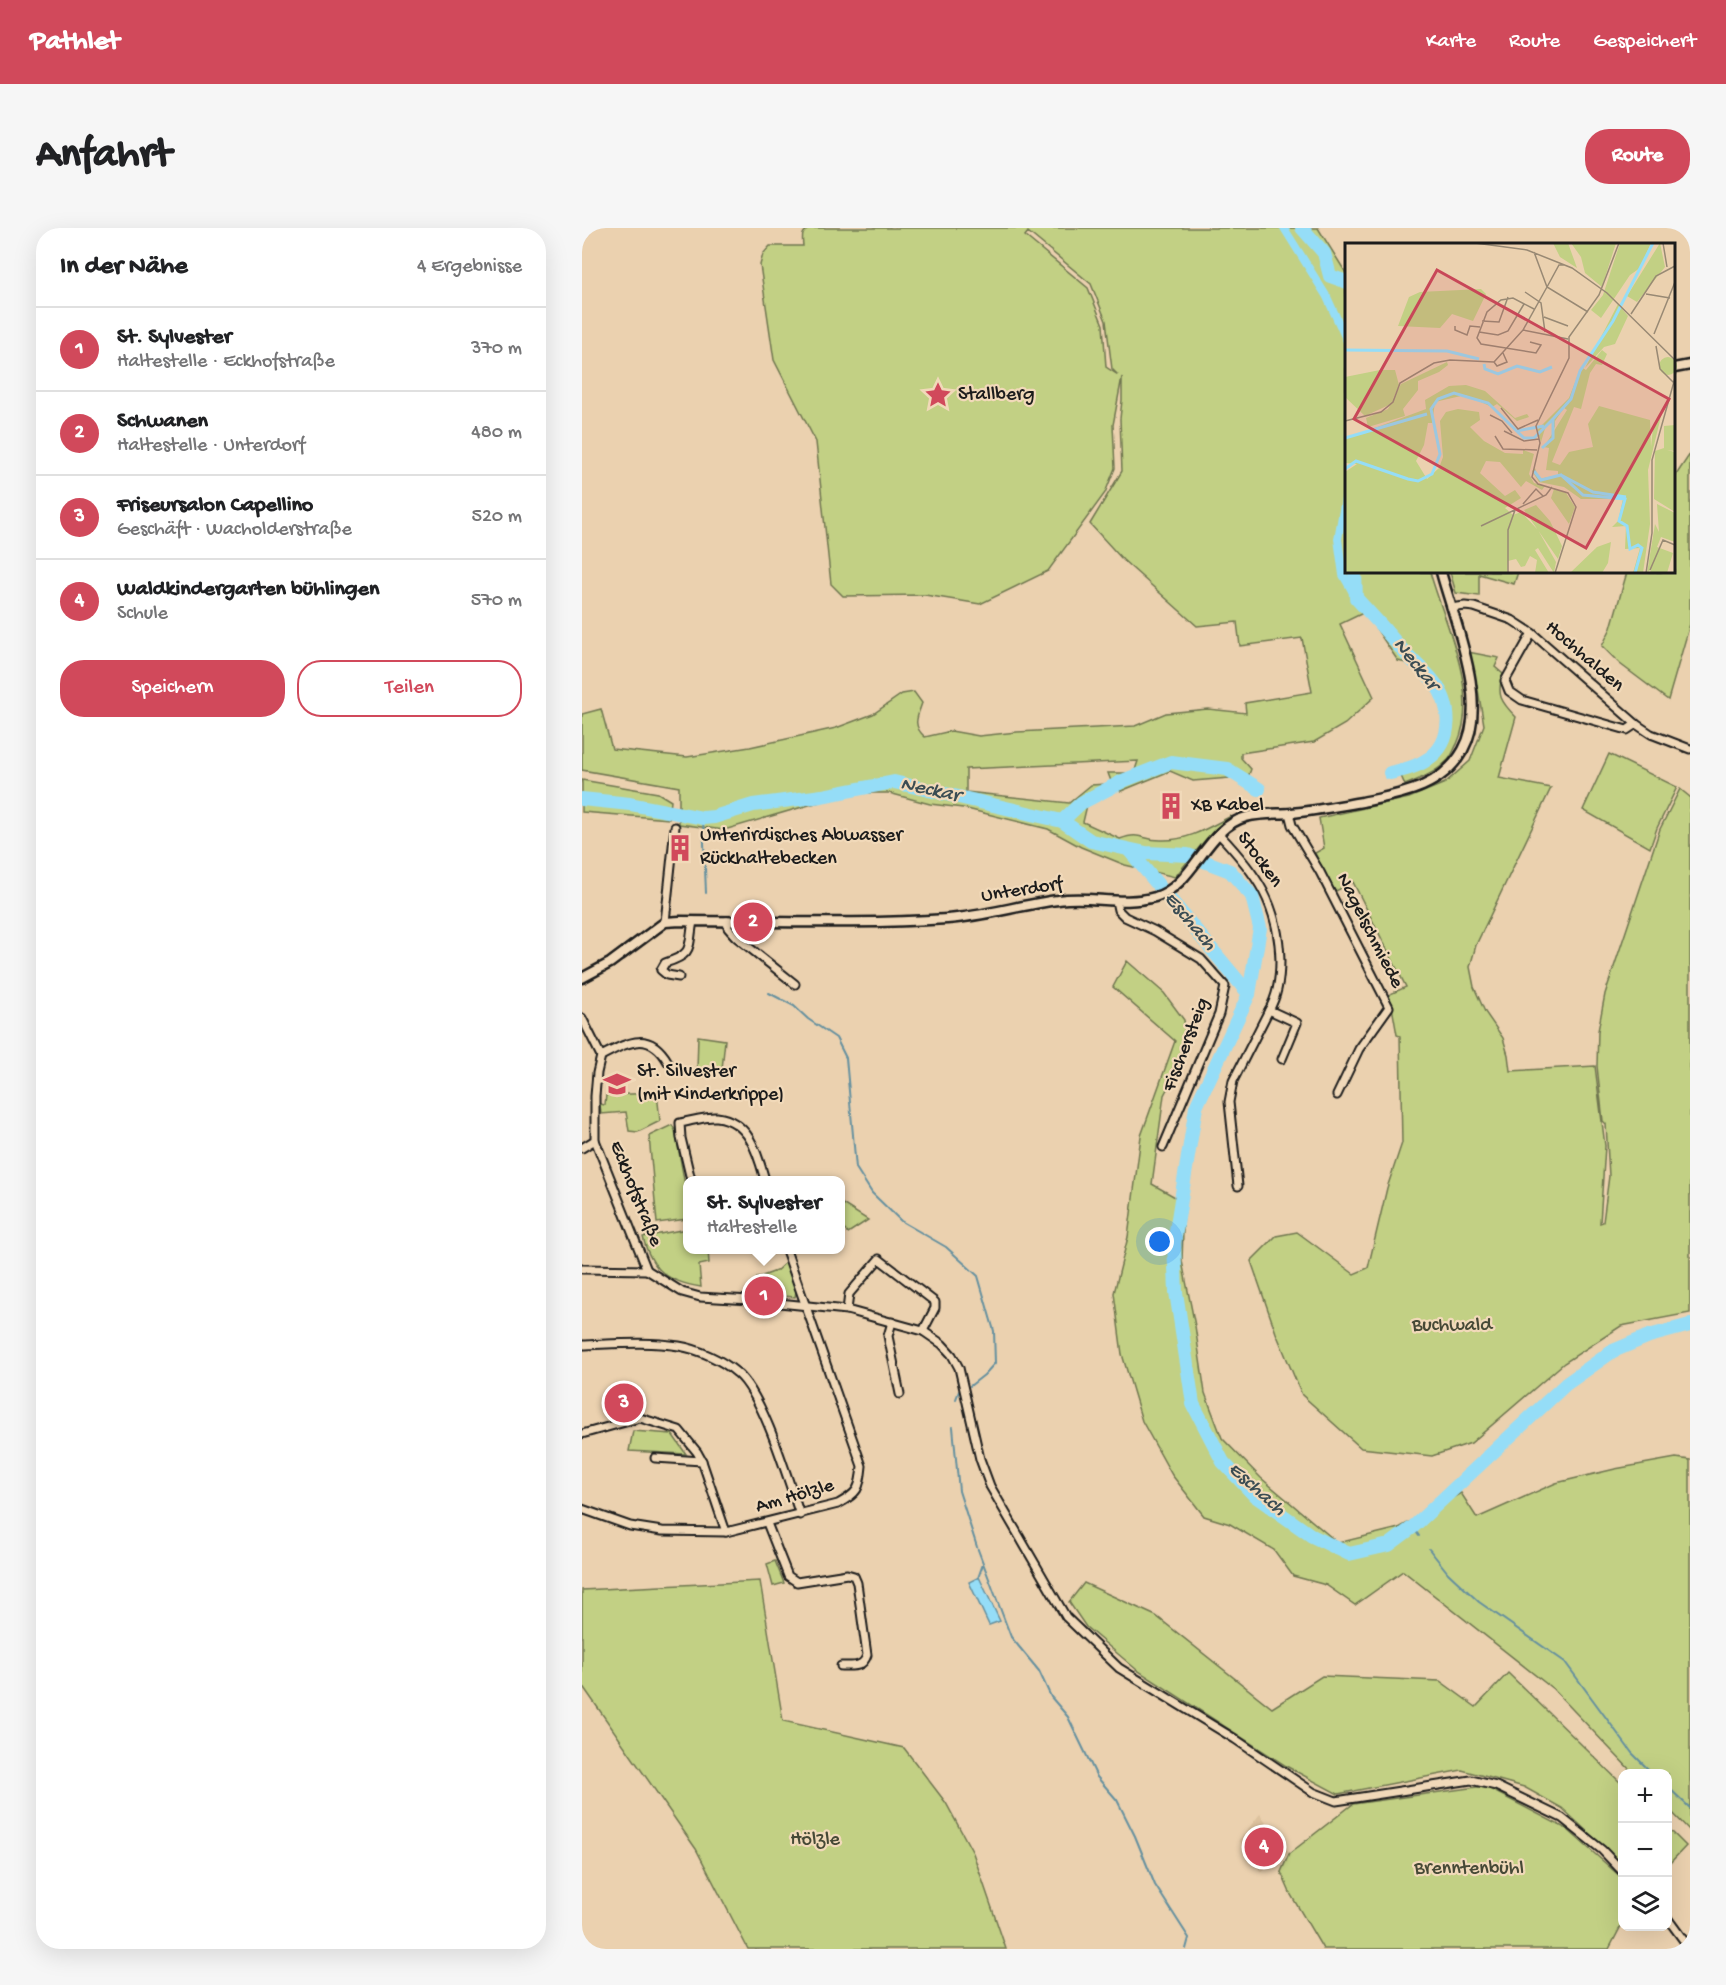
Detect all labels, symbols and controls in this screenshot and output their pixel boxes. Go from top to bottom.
text: Pathlet [30,26,120,59]
text: Karte [1426,30,1476,55]
text: Route [1509,30,1560,55]
text: Gespeichert [1593,30,1696,55]
button: Route [1585,129,1690,184]
text: Anfahrt [36,132,171,181]
inset map [1345,243,1675,573]
text: In der Nähe [60,252,188,283]
text: 4 Ergebnisse [417,256,522,279]
text: St. Sylvester [117,325,231,351]
text: 1 [75,338,84,361]
text: 370 m [471,338,522,361]
text: Haltestelle · Eckhofstraße [117,351,335,374]
place icon: Stallberg [923,380,953,410]
place label: Stallberg [958,384,1035,407]
text: Schwanen [117,409,208,435]
text: 2 [75,422,84,445]
text: 480 m [471,422,522,445]
text: Haltestelle · Unterdorf [117,435,305,458]
text: Friseursalon Capellino [117,493,313,519]
text: 3 [74,506,85,529]
text: 520 m [471,506,522,529]
text: Geschäft · Wacholderstraße [117,519,352,542]
text: Waldkindergarten bühlingen [117,577,379,603]
text: 4 [75,590,84,613]
text: 570 m [471,590,522,613]
text: Schule [117,603,168,626]
street label: Hochhalden [1540,616,1629,698]
water label: Neckar [1386,634,1447,700]
button: Speichern [60,660,285,717]
button: Teilen [297,660,522,717]
water label: Neckar [898,773,966,810]
building icon: XB Kabel [1156,791,1186,821]
place label: XB Kabel [1190,795,1264,818]
place label: Unterirdisches Abwasser Rückhaltebecken [700,825,904,871]
street label: Stocken [1231,828,1287,893]
building icon: Unterirdisches Abwasser Rückhaltebecken [665,833,695,863]
street label: Nagelschmiede [1330,870,1408,993]
street label: Unterdorf [980,873,1066,909]
water label: Eschach [1157,887,1221,957]
pin: 2 [734,900,772,944]
street label: Fischersteig [1158,995,1215,1096]
place label: St. Silvester (mit Kinderkrippe) [637,1061,784,1107]
school or university icon: St. Silvester (mit Kinderkrippe) [602,1069,632,1099]
street label: Eckhofstraße [603,1138,667,1251]
popup [683,1176,845,1254]
text: St. Sylvester [707,1191,821,1217]
text: Haltestelle [707,1217,797,1240]
your location [1145,1227,1174,1256]
pin: 1 [744,1274,783,1318]
park label: Buchwald [1411,1315,1494,1338]
pin: 3 [604,1380,644,1426]
water label: Eschach [1222,1458,1291,1523]
street label: Am Hölzle [753,1475,837,1519]
map controls [1618,1769,1672,1931]
button: + [1618,1769,1672,1823]
button: − [1618,1823,1672,1877]
pin: 4 [1244,1824,1284,1870]
park label: Hölzle [790,1829,841,1852]
park label: Brenntenbühl [1413,1858,1524,1881]
button: layers [1618,1877,1672,1931]

